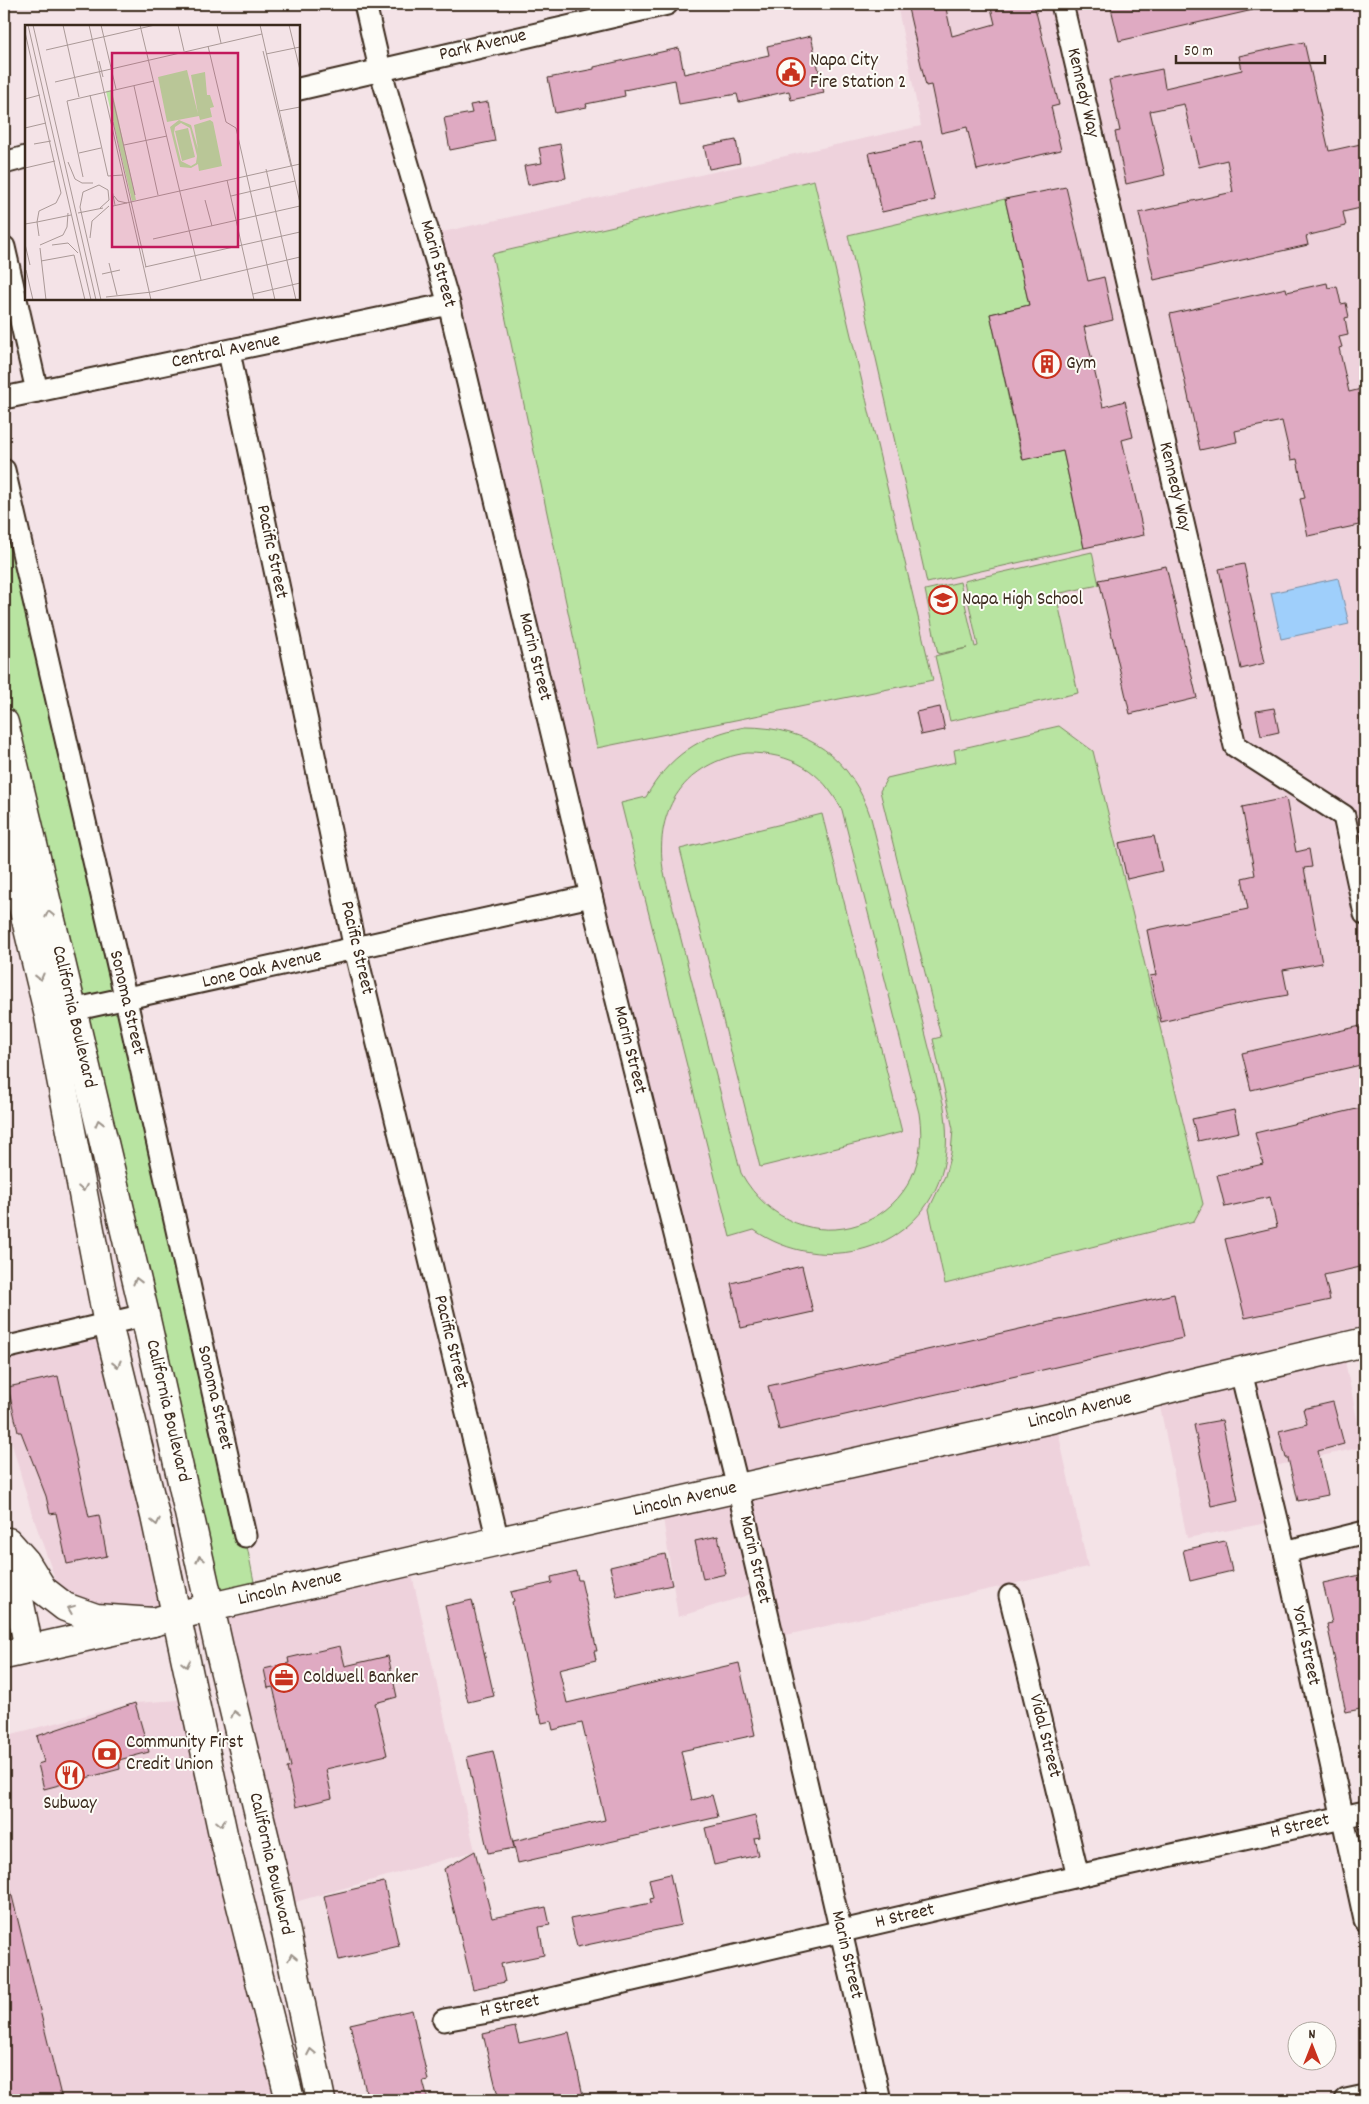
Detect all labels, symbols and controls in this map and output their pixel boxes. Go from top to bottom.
street label: Park Avenue [437,23,529,69]
inset map [25,25,300,300]
scale bar [1176,32,1325,64]
text: 50 m [1184,41,1213,63]
street label: Kennedy Way [1059,45,1106,141]
place label: Napa City Fire Station 2 [810,48,906,97]
public building icon: Napa City Fire Station 2 [776,57,806,87]
street label: Marin Street [412,217,462,311]
street label: Central Avenue [169,327,283,377]
building icon: Gym [1032,349,1062,379]
place label: Gym [1066,351,1096,378]
street label: Kennedy Way [1151,439,1198,535]
street label: Pacific Street [248,502,294,602]
school or university icon: Napa High School [928,585,958,615]
place label: Napa High School [962,587,1084,614]
street label: Marin Street [510,610,558,704]
street label: Pacific Street [332,898,380,998]
one-way arrow [44,910,55,919]
street label: California Boulevard [43,943,103,1091]
street label: Lone Oak Avenue [200,943,324,997]
street label: Sonoma Street [101,948,151,1058]
one-way arrow [34,973,45,982]
street label: Marin Street [605,1003,653,1097]
one-way arrow [94,1119,105,1128]
one-way arrow [77,1183,87,1192]
one-way arrow [132,1277,143,1286]
street label: Pacific Street [425,1292,475,1392]
street label: California Boulevard [137,1337,197,1485]
street label: Sonoma Street [189,1343,239,1453]
one-way arrow [112,1360,122,1368]
street label: Lincoln Avenue [1025,1385,1135,1437]
street label: Lincoln Avenue [630,1475,740,1525]
street label: Marin Street [731,1513,777,1607]
one-way arrow [150,1518,161,1527]
one-way arrow [195,1555,206,1564]
street label: Lincoln Avenue [235,1564,345,1614]
street label: York Street [1283,1604,1327,1688]
one-way arrow [68,1605,76,1615]
one-way arrow [180,1660,191,1668]
office icon: Coldwell Banker [269,1663,299,1693]
place label: Coldwell Banker [303,1665,418,1692]
street label: Vidal Street [1021,1691,1067,1781]
one-way arrow [230,1709,241,1718]
place label: Community First Credit Union [126,1730,243,1779]
bank icon: Community First Credit Union [92,1739,122,1769]
restaurant icon: Subway [55,1760,85,1790]
street label: California Boulevard [240,1790,300,1938]
place label: Subway [43,1791,97,1818]
street label: H Street [1268,1807,1332,1847]
one-way arrow [215,1818,226,1827]
street label: H Street [873,1897,937,1937]
street label: Marin Street [823,1908,869,2002]
one-way arrow [287,1953,297,1961]
street label: H Street [478,1988,542,2026]
north arrow [1286,2022,1336,2072]
text: N [1309,2025,1316,2045]
one-way arrow [307,2048,317,2057]

